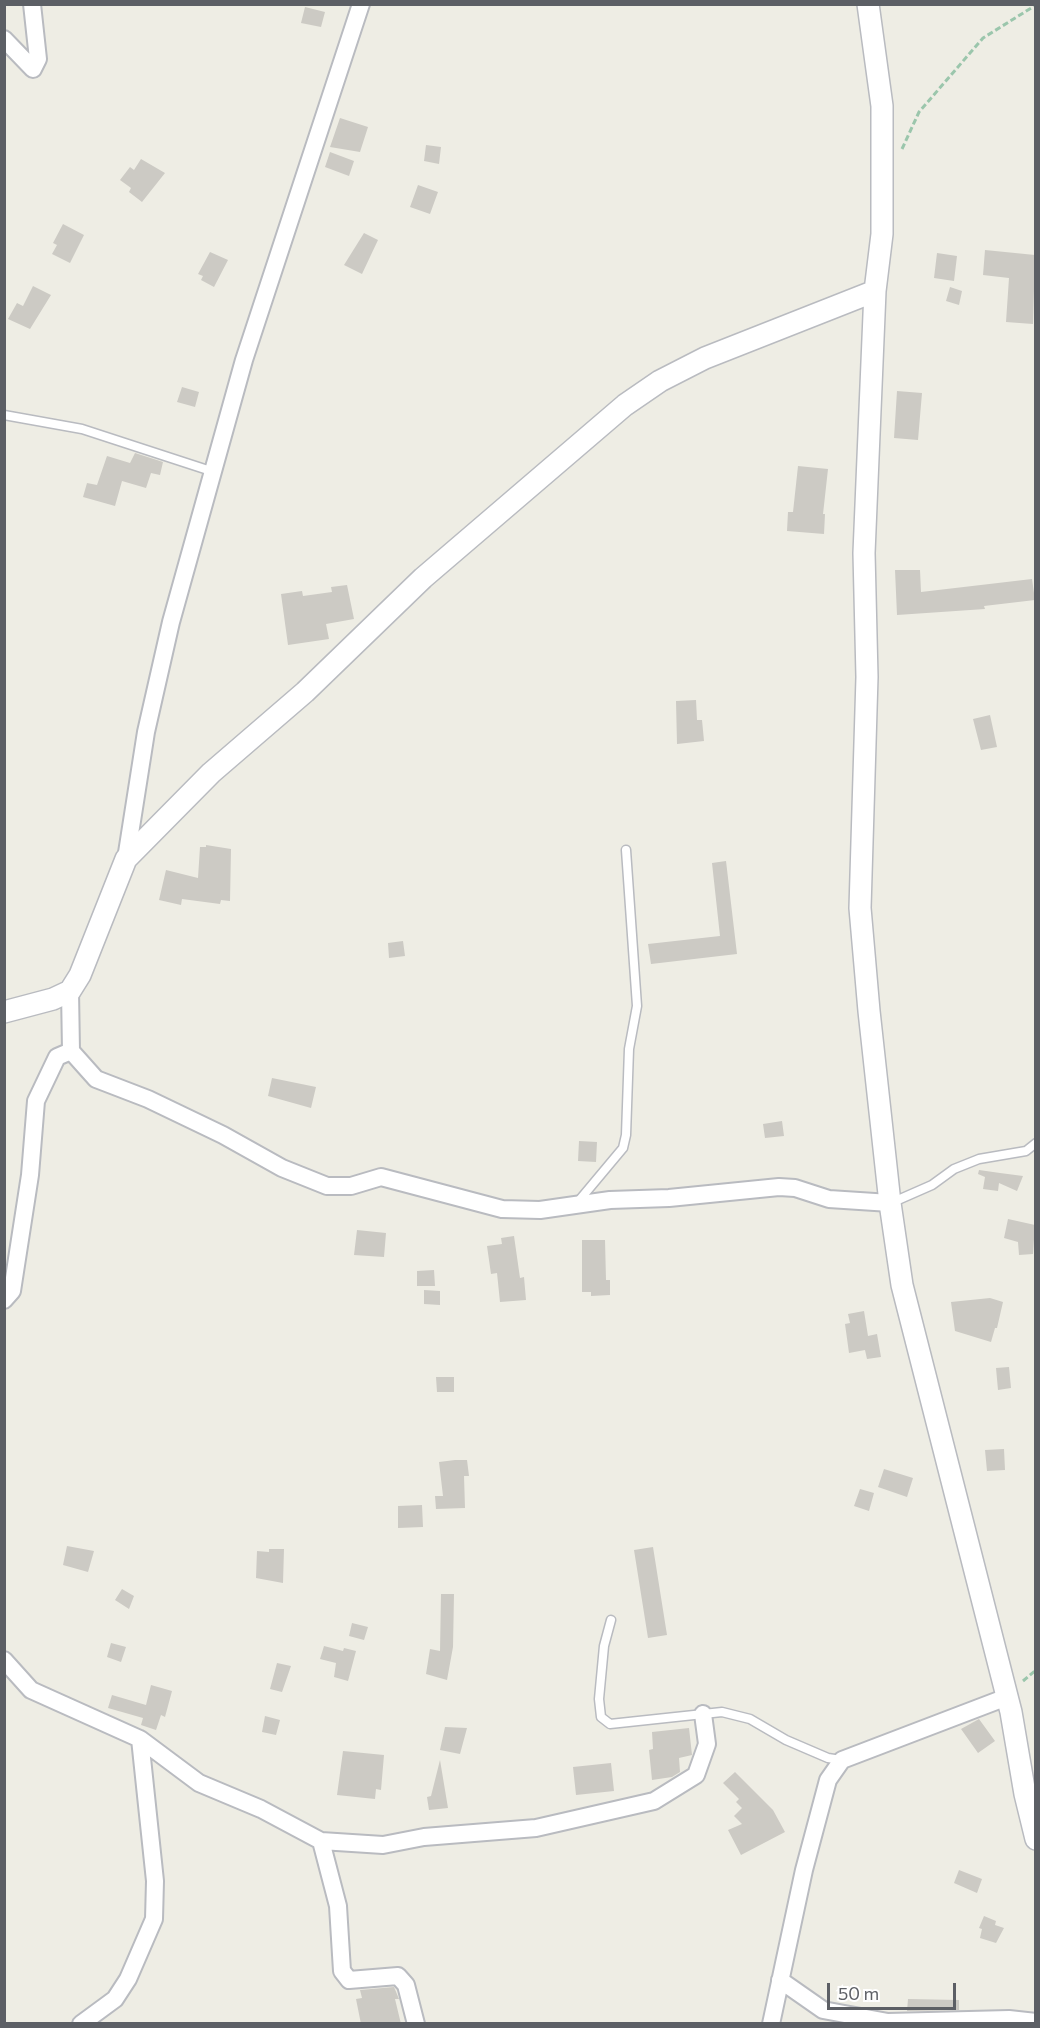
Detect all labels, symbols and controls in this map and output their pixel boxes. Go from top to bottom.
scale bar [830,1971,959,2009]
text: 50 m [838,1982,879,2004]

